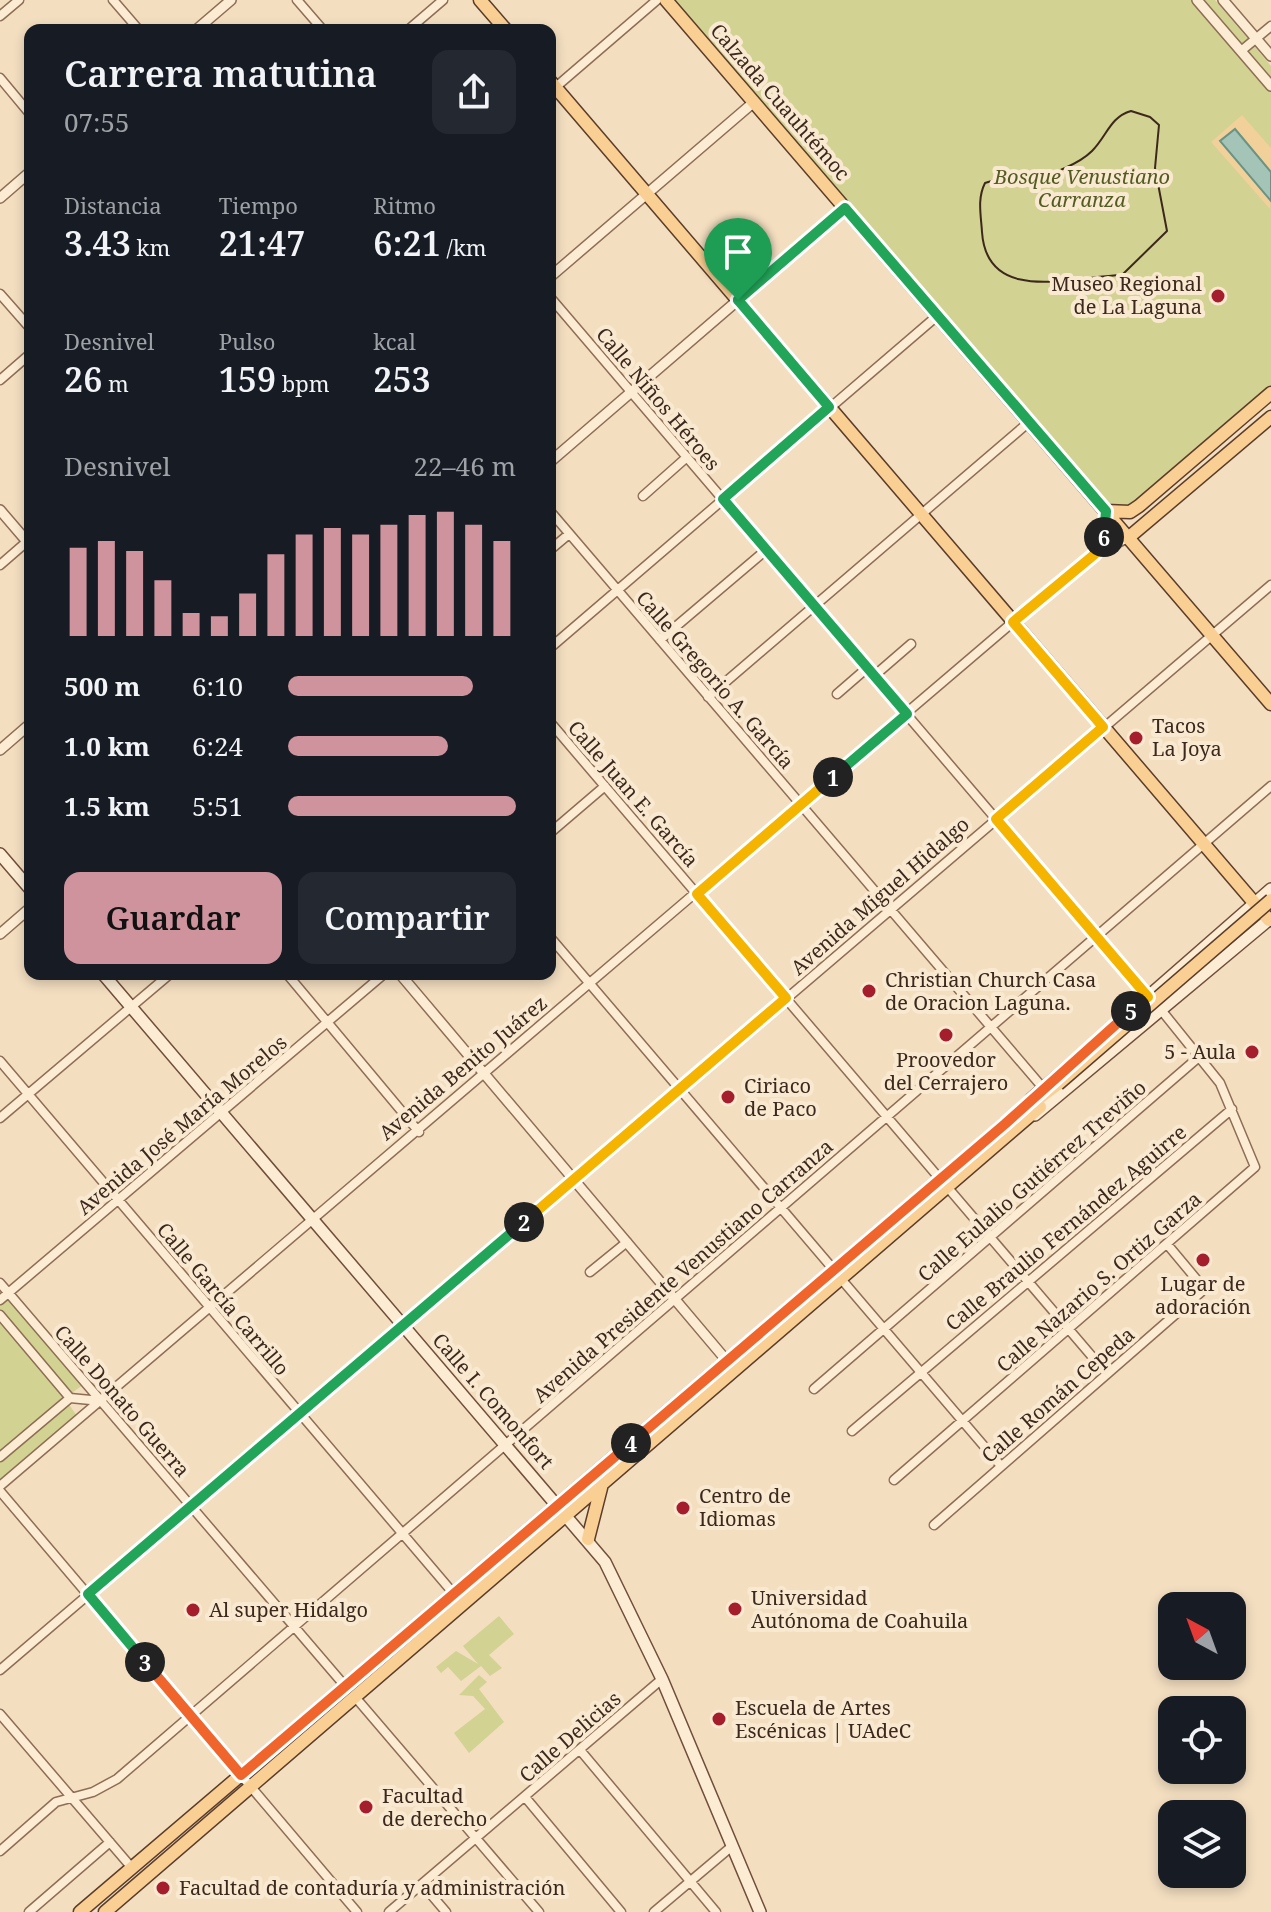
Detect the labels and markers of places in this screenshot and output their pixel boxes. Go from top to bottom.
pin [704,218,772,300]
place label: Museo Regional de La Laguna [1051,270,1202,320]
marker: Museo Regional de La Laguna [1209,287,1227,305]
pin: 6 [1084,517,1124,557]
place label: Tacos La Joya [1152,712,1222,762]
marker: Tacos La Joya [1127,729,1145,747]
pin: 1 [813,757,853,797]
place label: Christian Church Casa de Oracion Laguna. [885,966,1096,1016]
marker: Christian Church Casa de Oracion Laguna. [860,982,878,1000]
pin: 5 [1111,991,1151,1031]
marker: Proovedor del Cerrajero [937,1026,955,1044]
place label: 5 - Aula [1164,1038,1236,1065]
marker: 5 - Aula [1243,1043,1261,1061]
place label: Proovedor del Cerrajero [884,1046,1008,1096]
place label: Ciriaco de Paco [744,1072,817,1122]
marker: Ciriaco de Paco [719,1088,737,1106]
pin: 2 [504,1202,544,1242]
marker: Lugar de adoración [1194,1251,1212,1269]
place label: Lugar de adoración [1155,1270,1251,1320]
pin: 4 [611,1423,651,1463]
place label: Centro de Idiomas [699,1482,791,1532]
marker: Centro de Idiomas [674,1499,692,1517]
place label: Universidad Autónoma de Coahuila [751,1584,968,1634]
place label: Al super Hidalgo [209,1596,368,1623]
marker: Universidad Autónoma de Coahuila [726,1600,744,1618]
marker: Al super Hidalgo [184,1601,202,1619]
pin: 3 [125,1642,165,1682]
place label: Escuela de Artes Escénicas | UAdeC [735,1694,911,1744]
marker: Escuela de Artes Escénicas | UAdeC [710,1710,728,1728]
place label: Facultad de derecho [382,1782,487,1832]
marker: Facultad de derecho [357,1798,375,1816]
place label: Facultad de contaduría y administración [179,1874,566,1901]
marker: Facultad de contaduría y administración [154,1879,172,1897]

